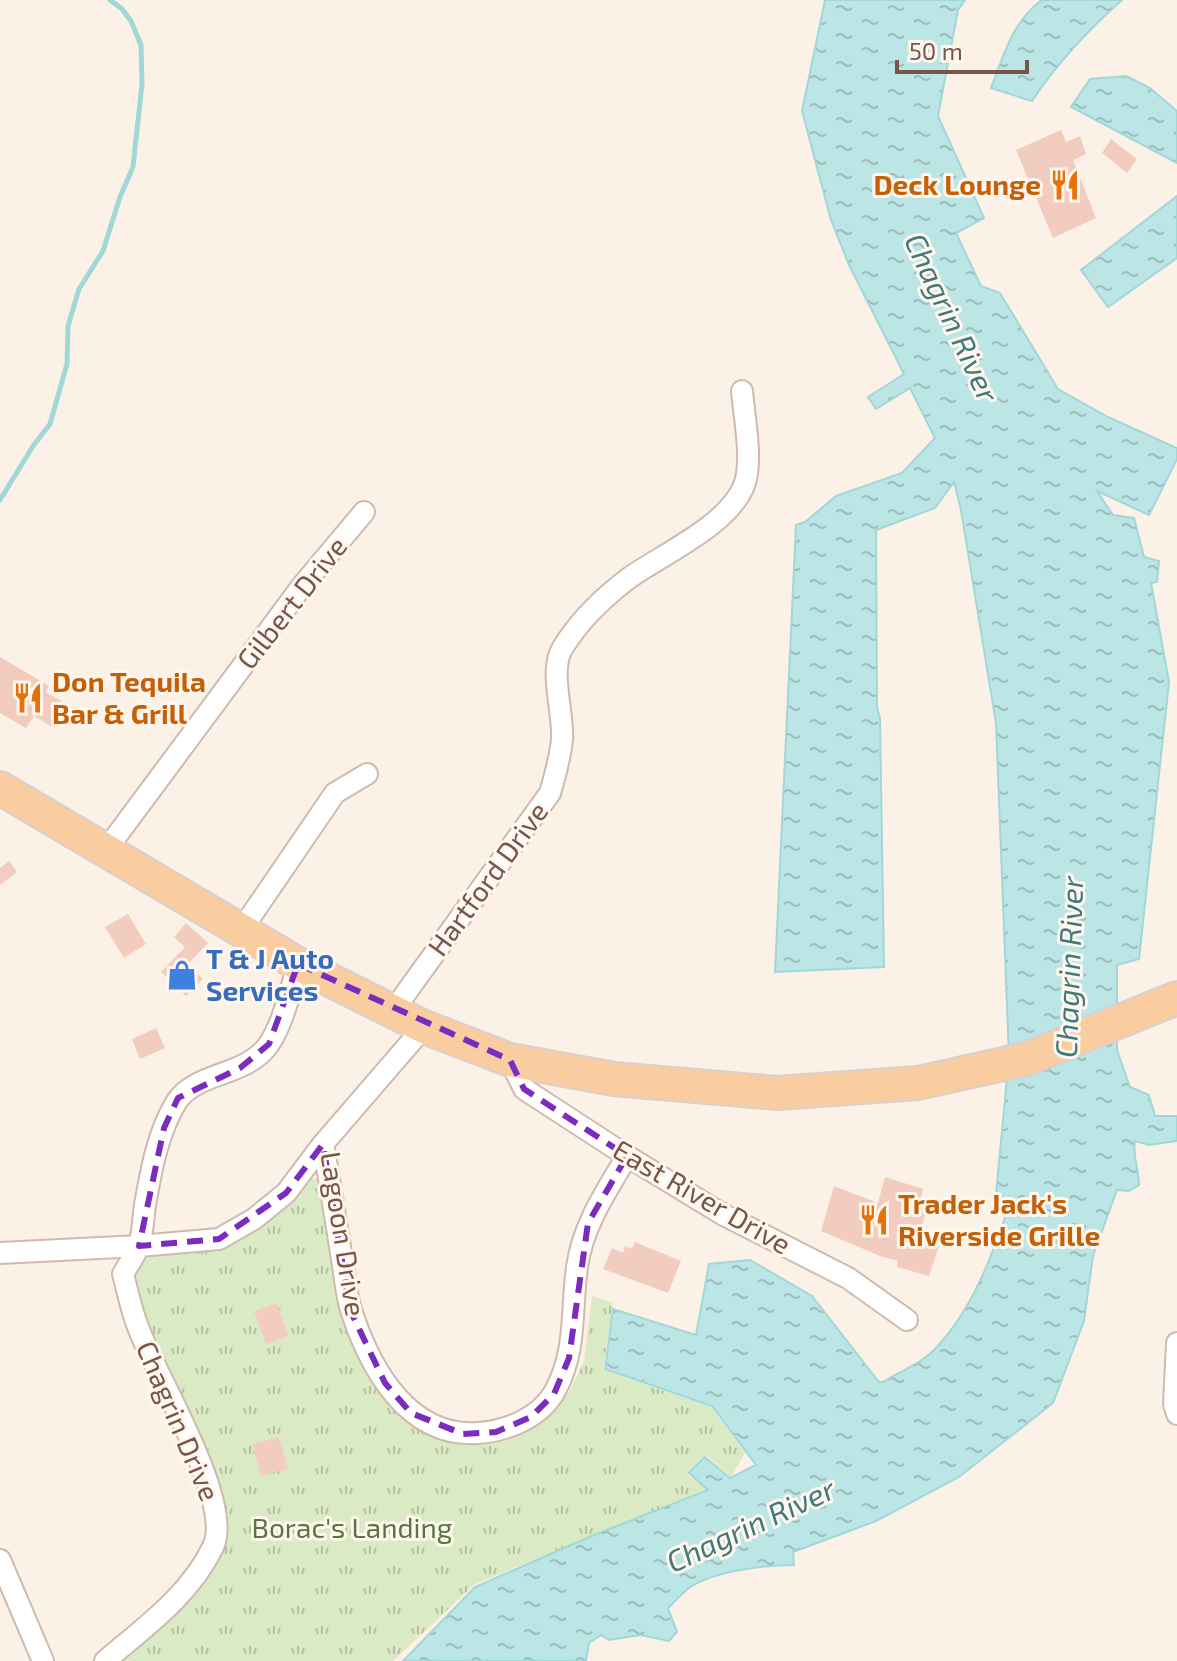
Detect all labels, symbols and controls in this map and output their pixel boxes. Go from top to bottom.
scale bar [897,24,1027,74]
text: 50 m [909,36,963,65]
place label: Deck Lounge [873,167,1041,201]
restaurant icon: Deck Lounge [1048,168,1082,202]
water label: Chagrin River [898,227,1008,408]
street label: Gilbert Drive [229,529,353,675]
place label: Don Tequila Bar & Grill [52,664,206,730]
restaurant icon: Don Tequila Bar & Grill [11,681,45,715]
street label: Hartford Drive [420,795,554,962]
water label: Chagrin River [1047,874,1089,1059]
place label: T & J Auto Services [206,941,334,1007]
shop icon: T & J Auto Services [165,958,199,992]
street label: East River Drive [608,1132,797,1261]
street label: Lagoon Drive [314,1149,374,1319]
place label: Trader Jack's Riverside Grille [898,1186,1100,1252]
restaurant icon: Trader Jack's Riverside Grille [857,1203,891,1237]
street label: Chagrin Drive [130,1336,228,1506]
water label: Chagrin River [660,1469,841,1579]
park label: Borac's Landing [252,1510,453,1544]

